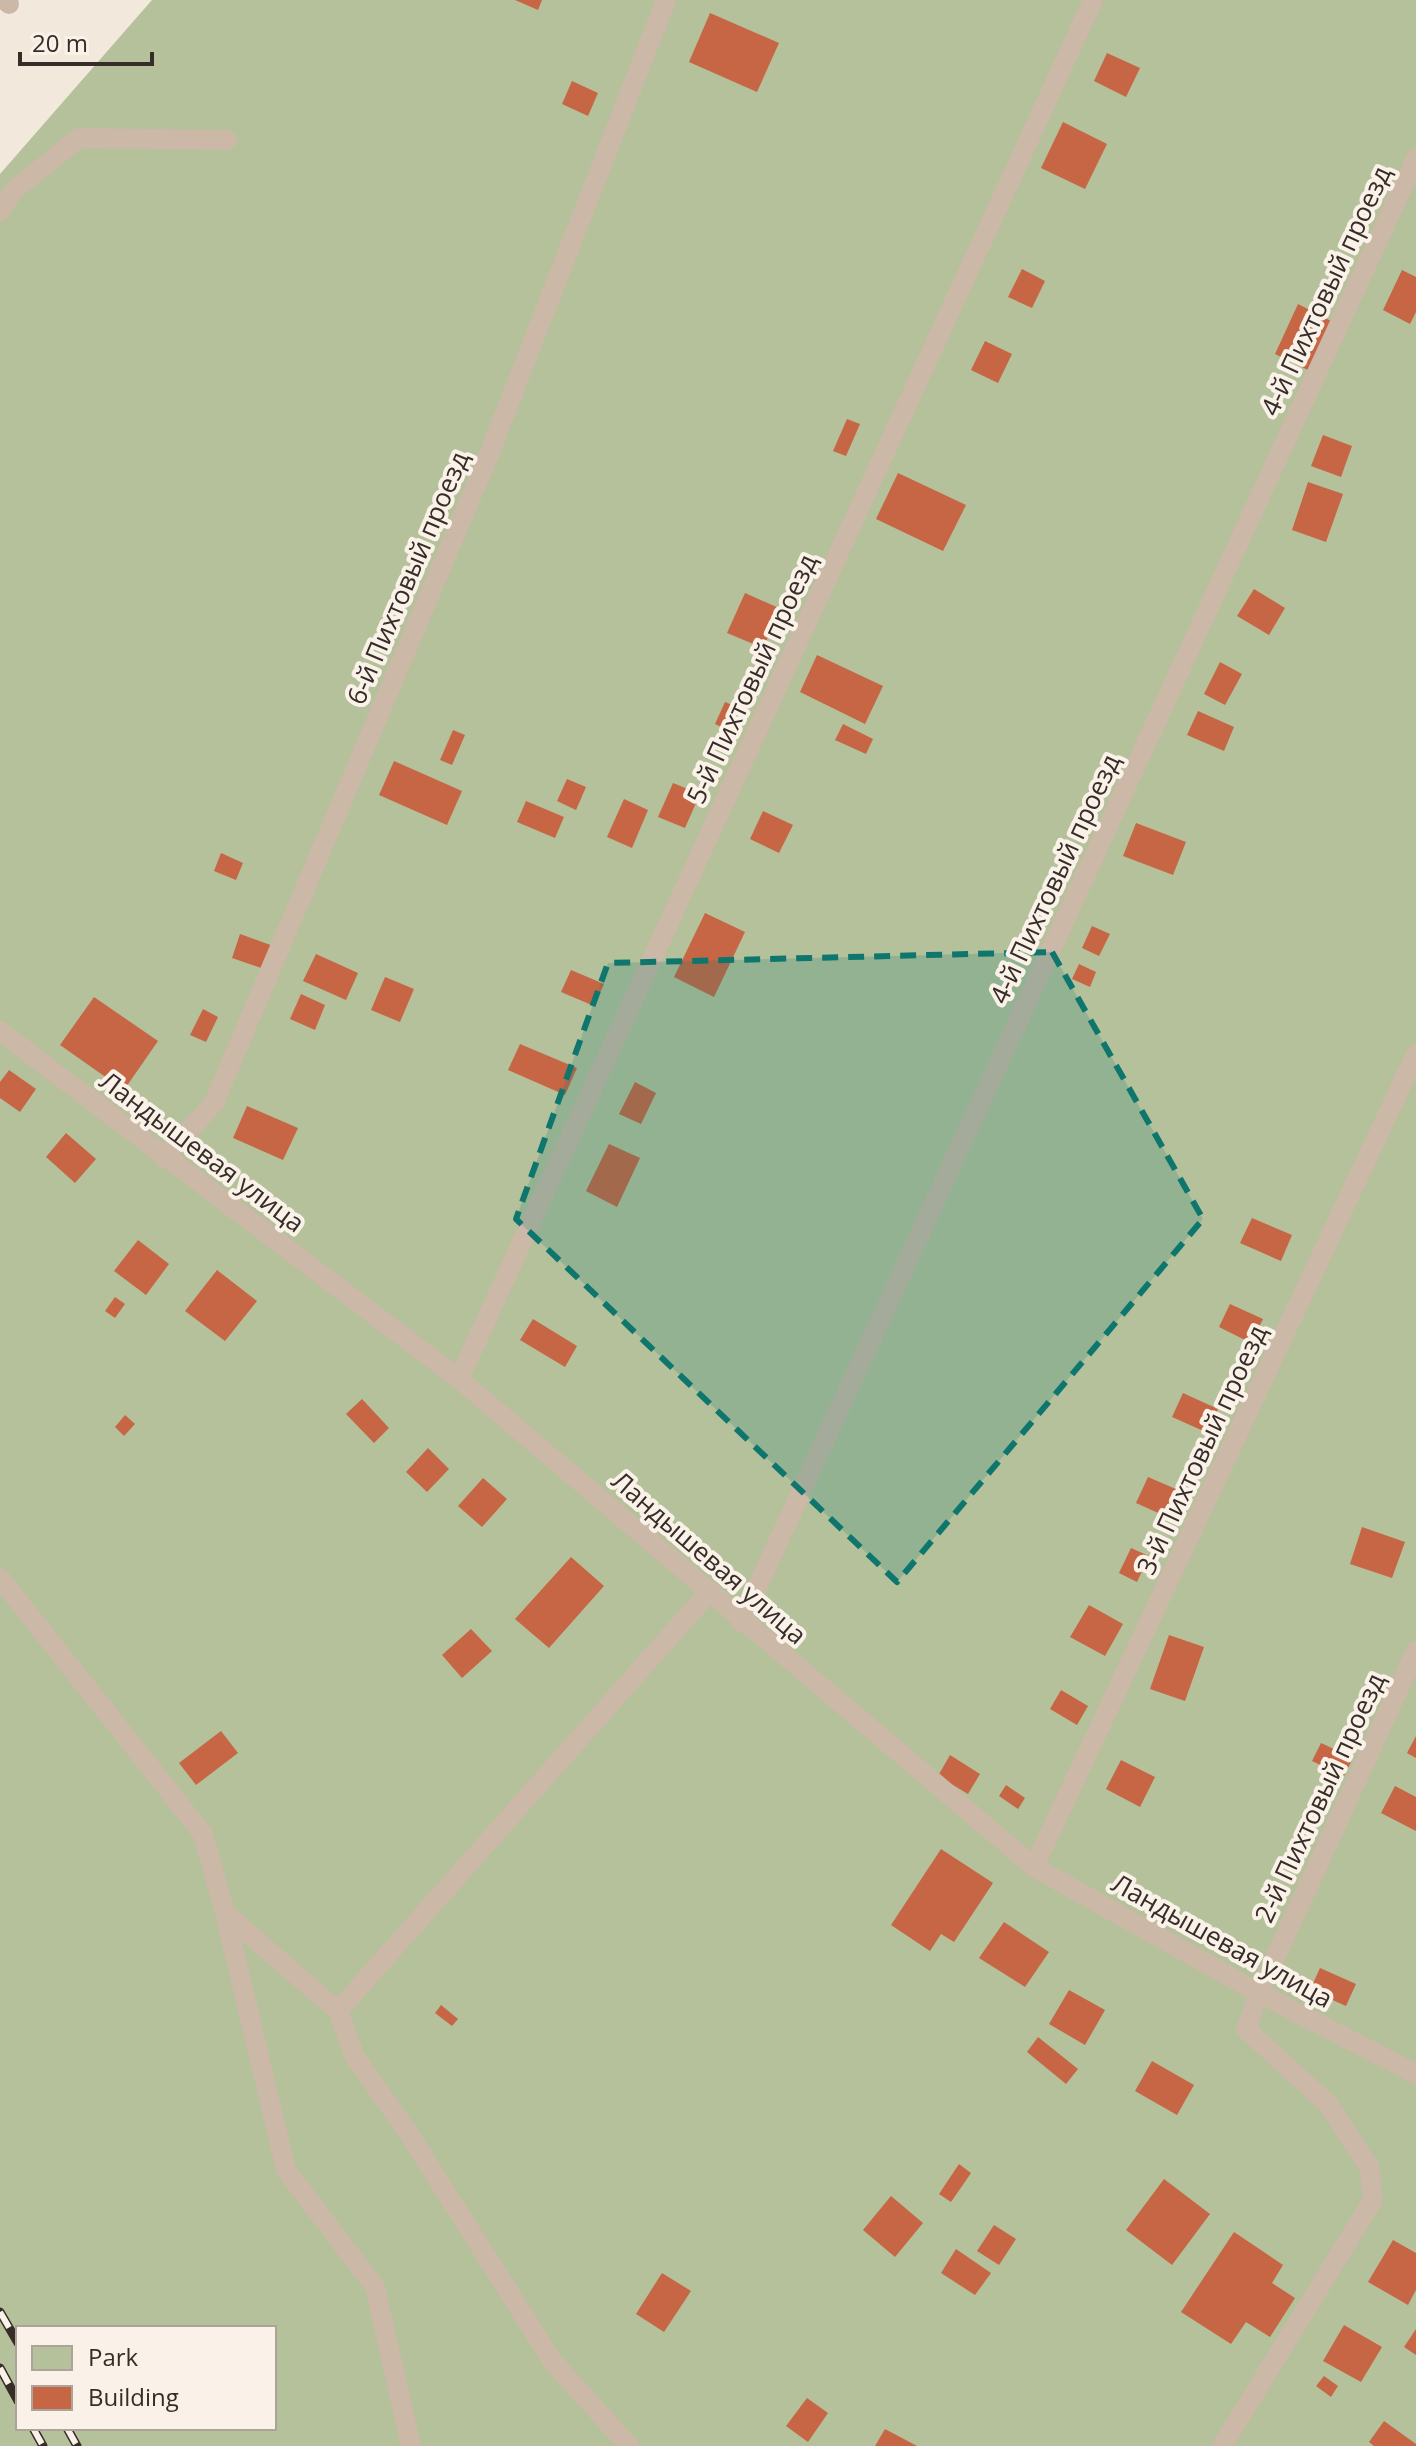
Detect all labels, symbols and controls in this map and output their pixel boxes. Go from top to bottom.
scale bar [20,16,152,66]
text: 20 m [32,26,88,59]
street label: 4-й Пихтовый проезд [1251,160,1399,421]
street label: 6-й Пихтовый проезд [337,446,477,710]
street label: 5-й Пихтовый проезд [677,548,825,809]
street label: 4-й Пихтовый проезд [980,748,1128,1009]
street label: Ландышевая улица [93,1062,312,1240]
street label: 3-й Пихтовый проезд [1127,1319,1275,1580]
street label: Ландышевая улица [604,1462,815,1652]
street label: 2-й Пихтовый проезд [1245,1667,1393,1928]
street label: Ландышевая улица [1106,1864,1339,2016]
legend [16,2326,276,2430]
text: Park [88,2340,139,2373]
text: Building [88,2380,179,2413]

